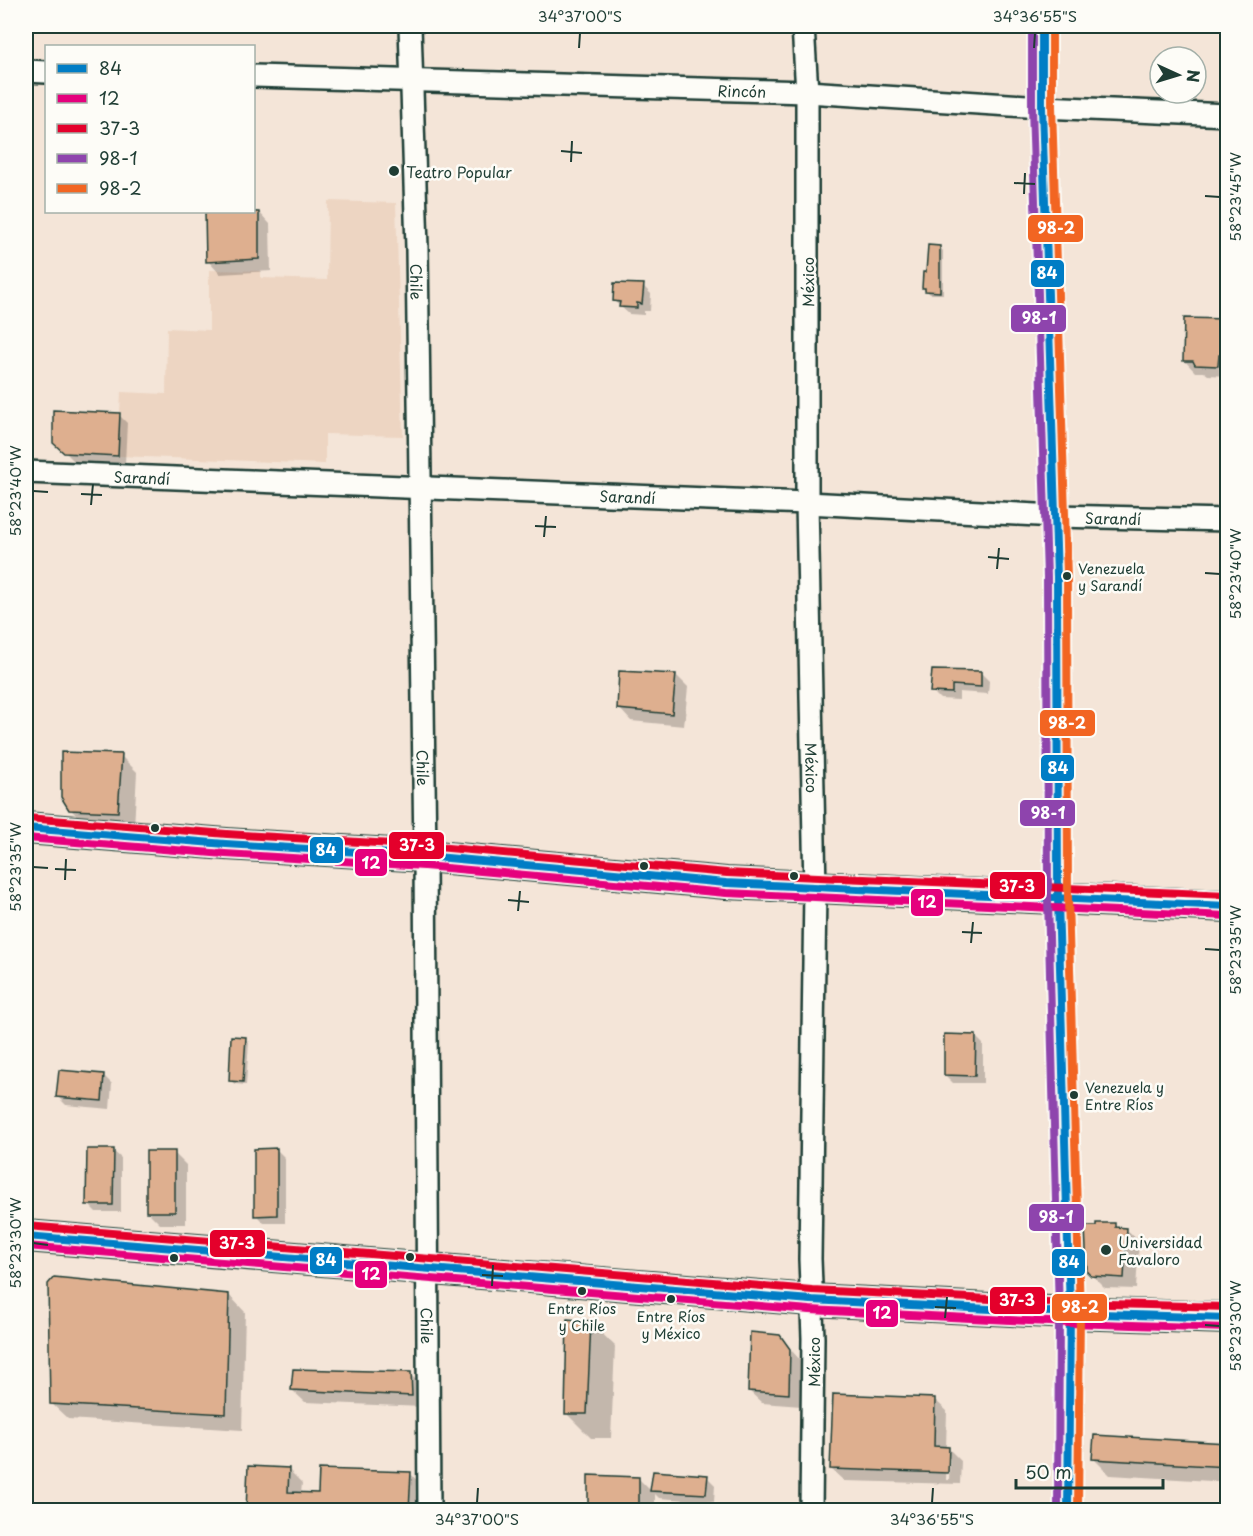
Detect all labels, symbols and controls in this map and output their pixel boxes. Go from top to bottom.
text: 34°37'00"S [538,4,622,27]
text: 34°36'55"S [993,4,1077,27]
legend [45,45,255,213]
north arrow [1148,45,1208,105]
text: 84 [99,54,122,81]
text: N [1182,69,1206,83]
street label: Rincón [717,78,766,102]
text: 12 [99,84,120,111]
text: 37-3 [99,114,140,141]
text: 98-1 [99,144,138,171]
text: 58°23'45"W [1223,152,1246,242]
place label: Teatro Popular [406,160,512,183]
marker: Teatro Popular [387,164,401,178]
text: 98-2 [99,174,142,201]
line badge: 98-2 [1027,214,1084,243]
text: 98-2 [1037,215,1075,239]
street label: México [796,257,819,307]
line badge: 84 [1030,259,1065,288]
text: 84 [1037,260,1058,284]
street label: Chile [406,263,429,300]
line badge: 98-1 [1010,304,1067,333]
text: 98-1 [1022,305,1057,329]
text: 58°23'40"W [3,445,26,537]
street label: Sarandí [113,464,171,489]
street label: Sarandí [599,483,657,509]
street label: Sarandí [1085,505,1142,529]
text: 58°23'40"W [1223,528,1246,620]
place label: Venezuela y Sarandí [1078,558,1145,596]
marker: Venezuela y Sarandí [1061,570,1073,582]
line badge: 98-2 [1039,709,1096,737]
text: 98-2 [1048,710,1086,734]
street label: México [800,742,825,793]
street label: Chile [412,749,436,786]
line badge: 84 [1040,754,1075,782]
text: 84 [1048,755,1069,779]
line badge: 98-1 [1019,799,1076,827]
text: 98-1 [1031,800,1066,824]
text: 58°23'35"W [3,821,26,912]
unlabelled marker [149,822,161,834]
line badge: 37-3 [388,831,445,860]
text: 37-3 [399,832,435,856]
line badge: 84 [309,836,344,864]
text: 84 [316,837,337,861]
line badge: 12 [354,848,388,877]
text: 12 [362,850,380,874]
unlabelled marker [638,860,650,872]
unlabelled marker [788,870,800,882]
line badge: 37-3 [989,871,1046,900]
text: 37-3 [999,873,1035,897]
line badge: 12 [910,888,944,917]
text: 12 [918,889,936,913]
text: 58°23'35"W [1223,904,1246,995]
place label: Venezuela y Entre Ríos [1085,1077,1164,1115]
marker: Venezuela y Entre Ríos [1068,1089,1080,1101]
text: 58°23'30"W [3,1197,26,1289]
line badge: 98-1 [1028,1203,1085,1232]
text: 98-1 [1039,1204,1074,1228]
line badge: 37-3 [209,1229,266,1258]
text: 37-3 [219,1230,255,1254]
place label: Universidad Favaloro [1118,1230,1202,1270]
marker: Universidad Favaloro [1099,1243,1113,1257]
line badge: 84 [309,1246,343,1275]
text: 84 [316,1247,337,1271]
line badge: 84 [1051,1248,1086,1277]
text: 84 [1059,1249,1080,1273]
unlabelled marker [404,1251,416,1263]
unlabelled marker [168,1252,180,1264]
line badge: 12 [354,1260,388,1289]
text: 12 [362,1261,380,1285]
text: 58°23'30"W [1223,1280,1246,1372]
marker: Entre Ríos y Chile [576,1285,588,1297]
line badge: 37-3 [989,1286,1046,1315]
text: 37-3 [999,1287,1035,1311]
marker: Entre Ríos y México [665,1293,677,1305]
line badge: 98-2 [1051,1293,1108,1322]
text: 98-2 [1061,1294,1099,1318]
place label: Entre Ríos y Chile [548,1298,616,1336]
line badge: 12 [865,1299,899,1328]
text: 12 [873,1300,891,1324]
place label: Entre Ríos y México [637,1306,705,1344]
street label: Chile [416,1307,439,1344]
street label: México [802,1337,825,1387]
scale bar [1016,1452,1163,1490]
text: 50 m [1025,1458,1072,1485]
text: 34°37'00"S [435,1507,519,1530]
text: 34°36'55"S [890,1507,974,1530]

